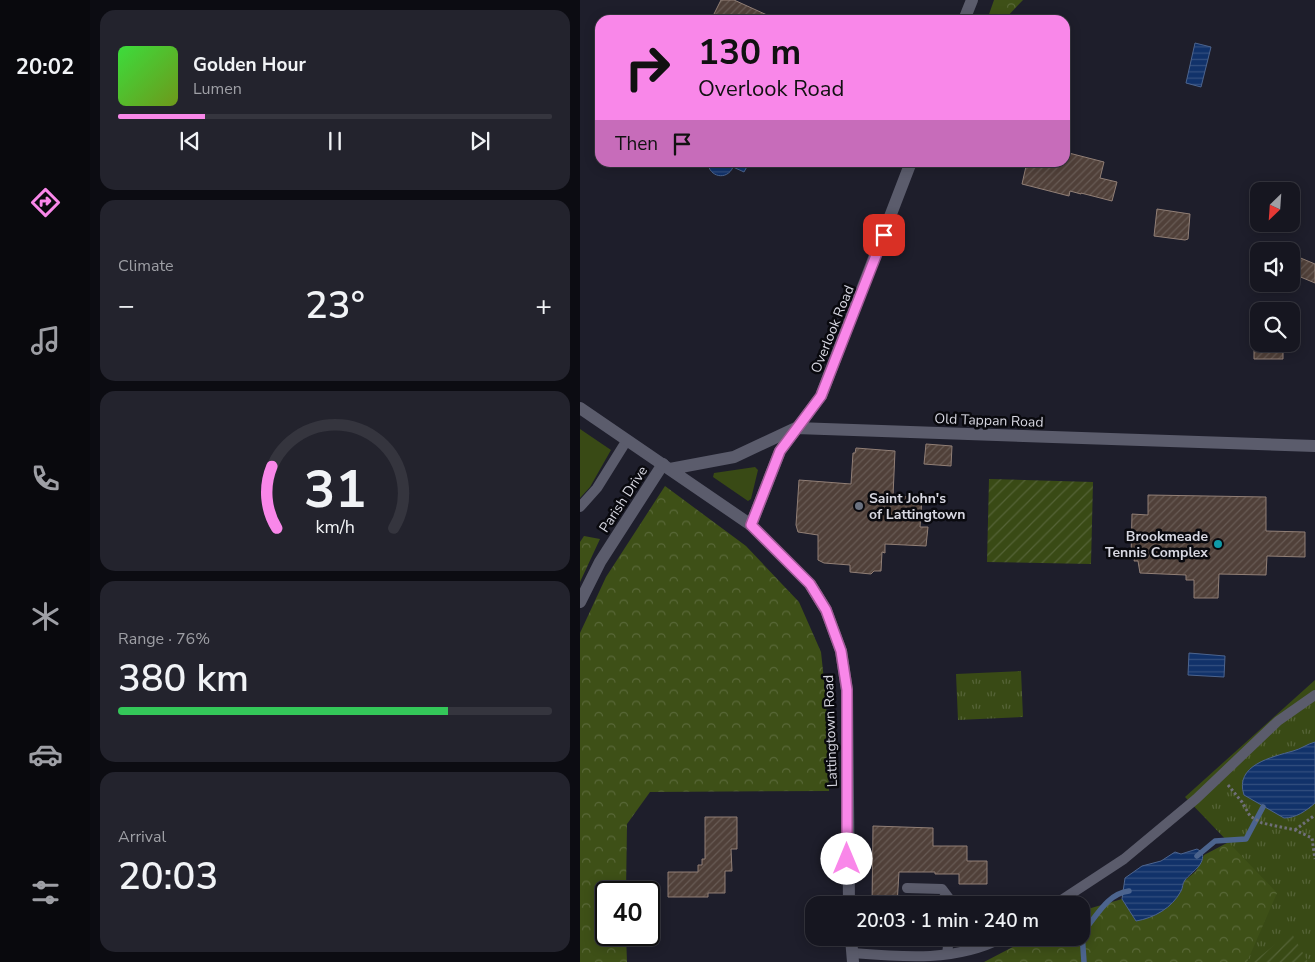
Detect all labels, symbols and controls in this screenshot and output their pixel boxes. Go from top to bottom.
text: 130 m [698,29,801,76]
icon: right [615,35,680,100]
text: 20:02 [16,52,74,82]
text: Golden Hour [193,52,306,78]
text: Overlook Road [698,74,844,104]
text: Lumen [193,78,242,100]
icon: previous [176,127,204,155]
icon: pause [321,127,349,155]
icon: next [466,127,494,155]
icon: arrive [668,130,696,158]
text: Then [615,131,658,157]
north arrow [1250,182,1300,232]
map controls [1250,182,1300,352]
icon: directions [28,185,63,220]
pin [863,214,905,256]
icon: arrive [870,221,898,249]
button: sound [1250,242,1300,292]
text: Climate [118,255,173,277]
text: 23° [305,280,365,331]
street label: Overlook Road [806,282,859,376]
text: − [118,287,135,325]
text: + [535,287,552,325]
button: search [1250,302,1300,352]
icon: music [28,323,63,358]
street label: Old Tappan Road [934,409,1044,432]
text: 31 [304,454,366,525]
icon: phone [28,461,63,496]
street label: Parish Drive [595,462,652,536]
place label: Saint John's of Lattingtown [869,489,965,524]
marker: Saint John's of Lattingtown [853,500,865,512]
text: km/h [315,515,355,539]
place label: Brookmeade Tennis Complex [1105,527,1208,562]
marker: Brookmeade Tennis Complex [1212,538,1224,550]
icon: climate [28,599,63,634]
text: Range · 76% [118,628,210,650]
text: 380 km [118,653,249,704]
street label: Lattingtown Road [819,674,842,788]
icon: car [28,737,63,772]
text: Arrival [118,826,166,848]
position arrow [820,832,872,884]
text: 20:03 [118,851,218,902]
icon: filters [28,875,63,910]
speed limit sign: 40 [595,881,660,946]
text: 20:03 · 1 min · 240 m [856,908,1039,934]

